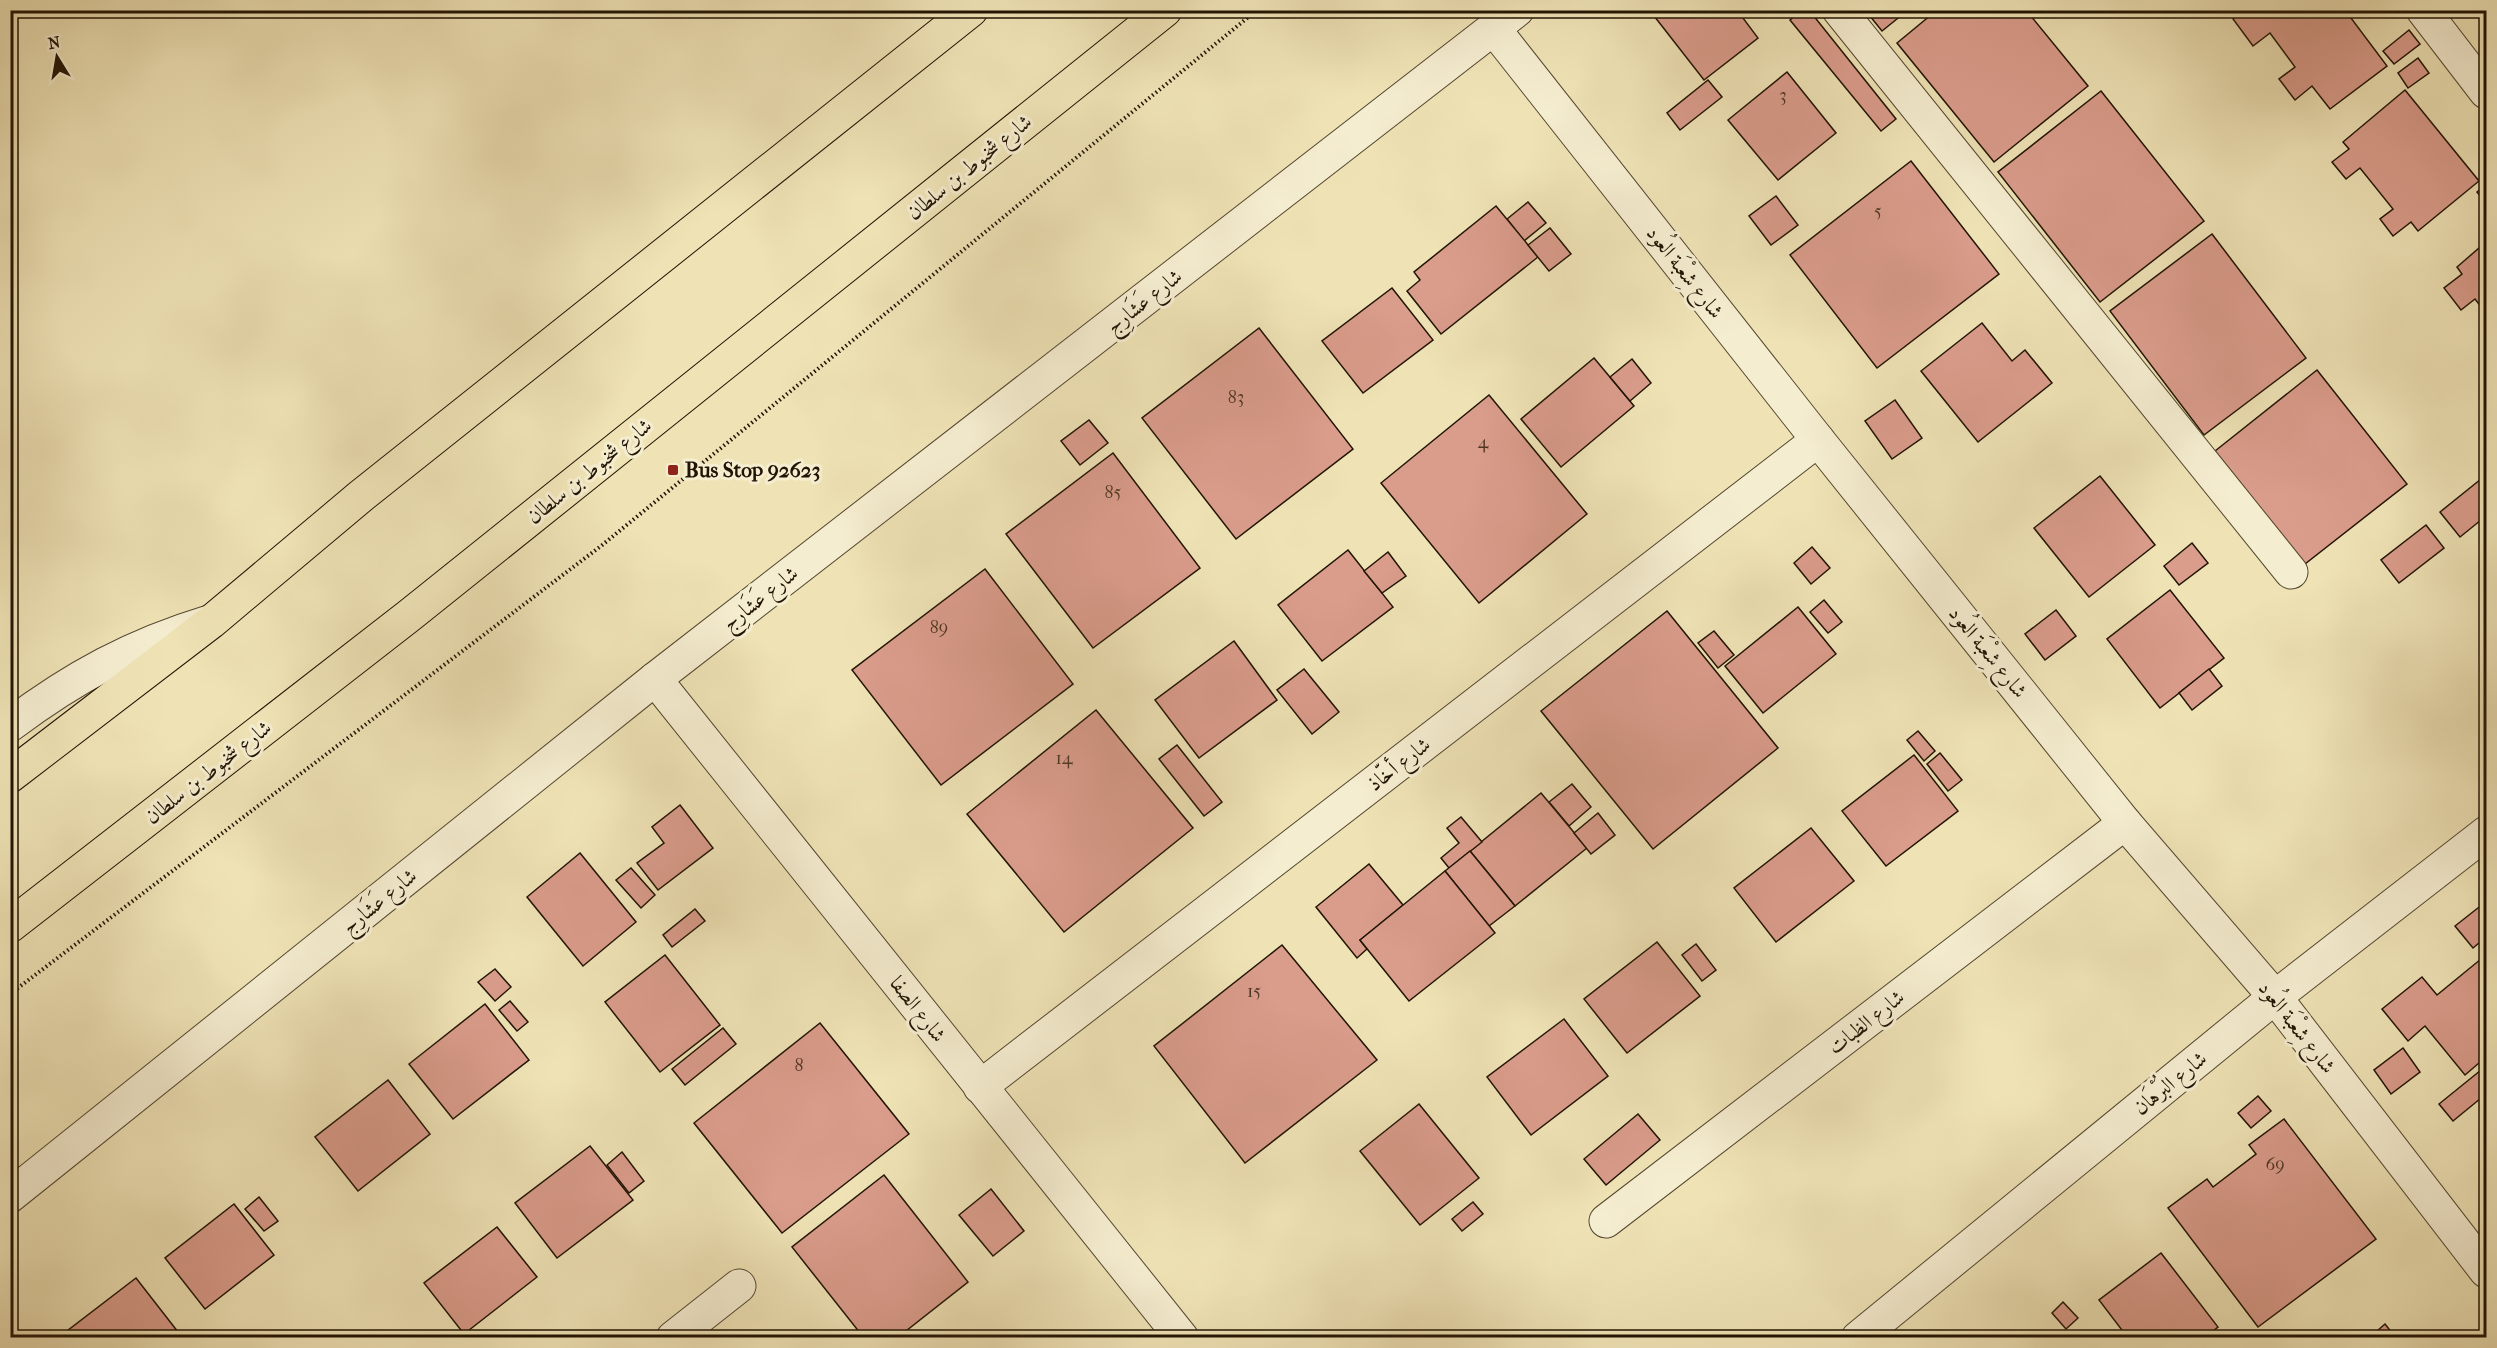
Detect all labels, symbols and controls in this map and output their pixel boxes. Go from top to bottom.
north arrow [27,27,87,87]
text: N [46,32,63,53]
house number: 3 [1779,85,1787,106]
street label: شارع شخبوط بن سلطان [902,109,1040,229]
house number: 5 [1874,201,1882,222]
street label: شارع شِعْبَة العُود [1637,217,1733,327]
street label: شارع عَشَارِج [1099,261,1191,344]
house number: 83 [1228,387,1244,408]
street label: شارع شخبوط بن سلطان [522,413,660,533]
house number: 4 [1478,432,1489,453]
place label: Bus Stop 92623 [685,458,820,482]
marker: Bus Stop 92623 [666,463,680,477]
house number: 85 [1105,482,1122,503]
street label: شارع عَشَارِج [715,558,807,641]
street label: شارع شِعْبَة العُود [1939,598,2037,706]
house number: 89 [930,617,948,638]
street label: شارع شخبوط بن سلطان [140,715,280,834]
street label: شارع أخّاذ [1361,730,1439,801]
house number: 14 [1055,748,1073,769]
street label: شارع عَشَارِج [335,861,426,944]
street label: شارع الصفا [880,971,951,1050]
street label: شارع شِعْبَة العُود [2249,972,2345,1082]
house number: 15 [1247,981,1261,1002]
street label: شارع الظبات [1823,985,1913,1064]
street label: شارع البُرْهَان [2125,1042,2215,1124]
house number: 8 [794,1055,804,1076]
house number: 69 [2265,1154,2285,1175]

